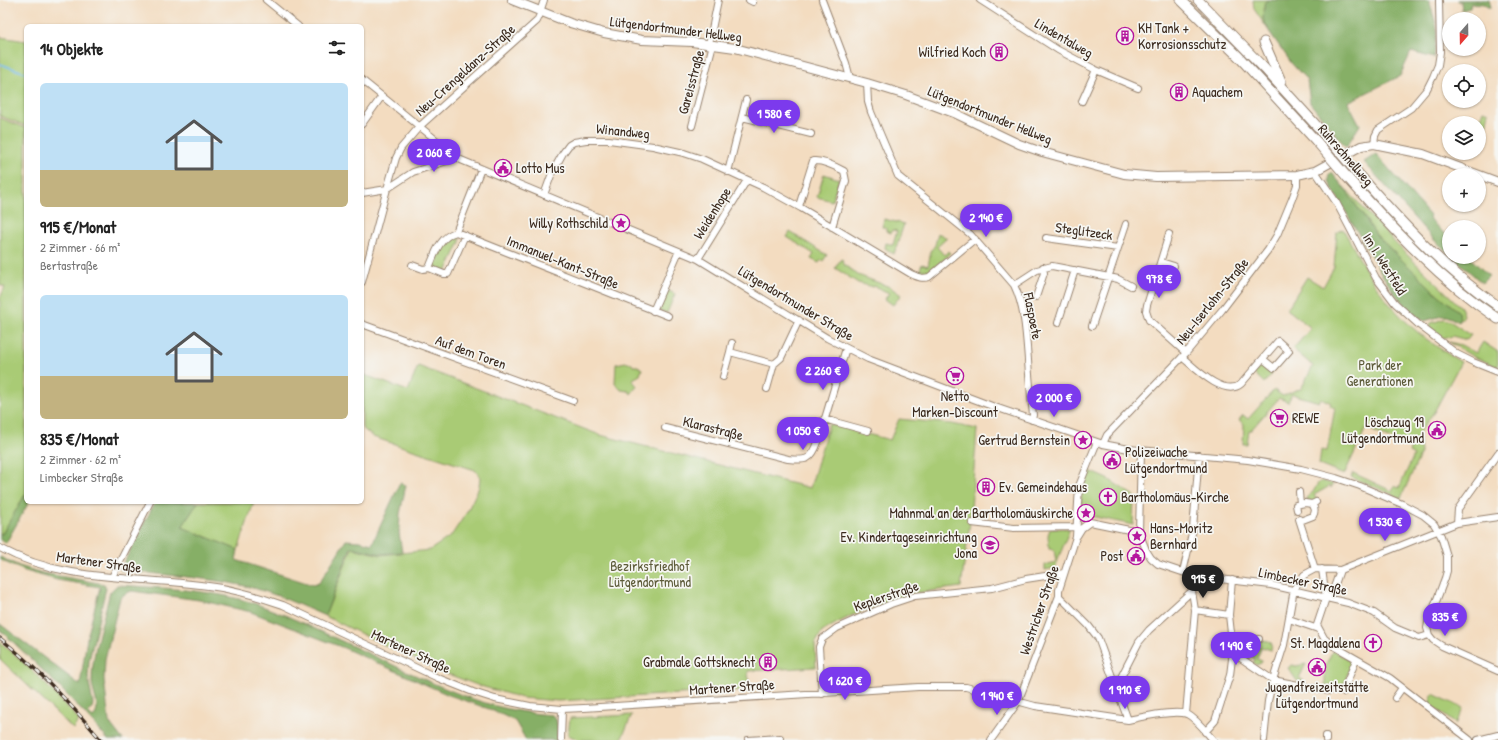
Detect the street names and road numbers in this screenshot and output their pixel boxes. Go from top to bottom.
street label: Lütgendortmunder Hellweg [609,11,743,47]
street label: Lindentalweg [1031,13,1097,63]
street label: Neu-Crengeldanz-Straße [410,19,520,121]
street label: Gareisstraße [673,47,709,116]
street label: Lütgendortmunder Hellweg [925,81,1055,149]
street label: Winandweg [595,118,651,144]
street label: Ruhrschnellweg [1313,120,1379,190]
street label: Weidenhope [688,183,736,243]
street label: Steglitzeck [1054,217,1114,245]
street label: Im I. Westfeld [1359,229,1412,299]
street label: Immanuel-Kant-Straße [504,230,622,294]
street label: Neu-Iserlohn-Straße [1171,253,1253,349]
street label: Lütgendortmunder Straße [735,261,858,346]
street label: Flaspoete [1018,290,1047,342]
street label: Auf dem Toren [433,330,509,373]
street label: Klarastraße [681,411,746,445]
street label: Martener Straße [55,546,143,578]
street label: Westricher Straße [1014,562,1064,657]
street label: Limbecker Straße [1257,562,1349,600]
street label: Keplerstraße [851,575,922,616]
street label: Martener Straße [368,624,454,678]
street label: Martener Straße [689,674,776,700]

